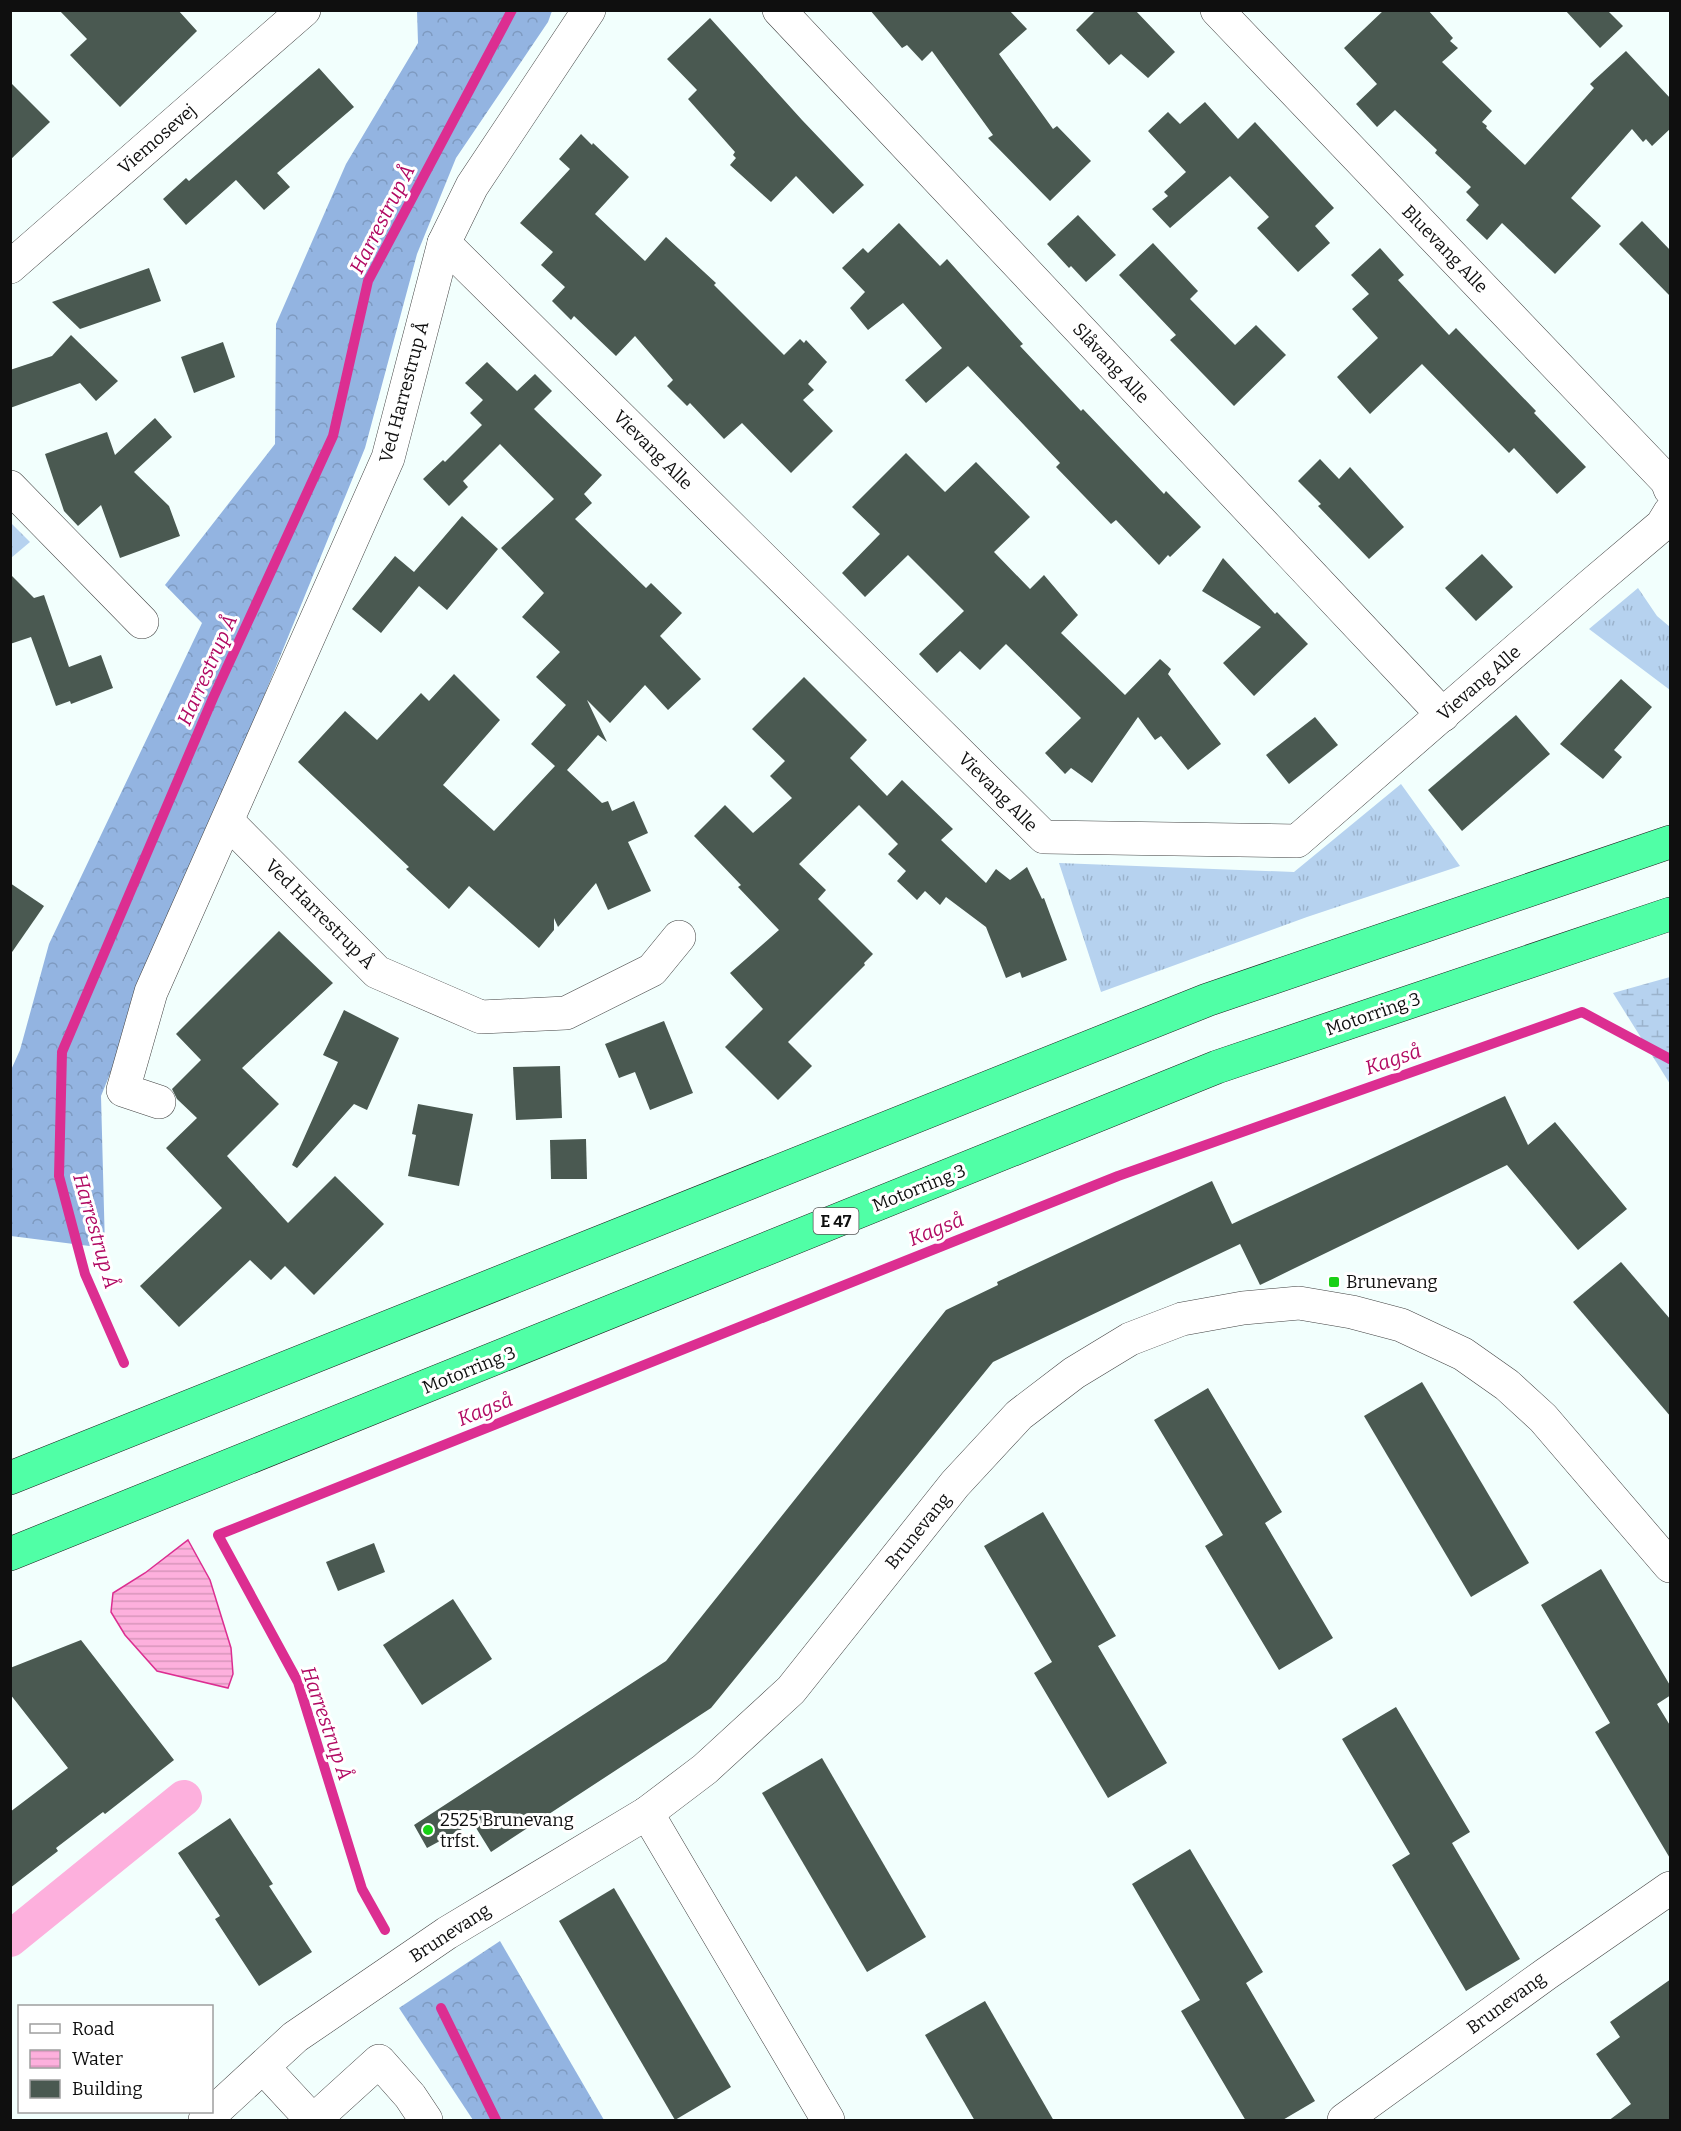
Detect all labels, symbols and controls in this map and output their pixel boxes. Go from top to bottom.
street label: Viemosevej [114,99,200,179]
water label: Harrestrup Å [344,161,420,277]
street label: Bluevang Alle [1397,200,1493,298]
street label: Slåvang Alle [1068,318,1154,408]
street label: Ved Harrestrup Å [375,319,434,465]
street label: Vievang Alle [609,406,697,494]
water label: Harrestrup Å [172,611,242,729]
street label: Vievang Alle [1433,641,1525,725]
street label: Vievang Alle [954,748,1042,836]
street label: Ved Harrestrup Å [261,855,379,973]
street label: Motorring 3 [1323,988,1423,1040]
water label: Kagså [1362,1038,1424,1080]
street label: Motorring 3 [869,1159,969,1217]
water label: Harrestrup Å [68,1171,124,1291]
water label: Kagså [905,1207,967,1251]
road number: E 47 [814,1208,858,1234]
place label: Brunevang [1346,1271,1438,1293]
marker: Brunevang [1327,1275,1341,1289]
street label: Motorring 3 [419,1341,519,1399]
water label: Kagså [454,1387,516,1431]
street label: Brunevang [881,1488,955,1574]
water label: Harrestrup Å [296,1663,358,1783]
place label: 2525 Brunevang trfst. [440,1809,574,1852]
marker: 2525 Brunevang trfst. [421,1823,435,1837]
street label: Brunevang [406,1899,494,1967]
street label: Brunevang [1462,1967,1550,2039]
legend [18,2005,213,2113]
text: Road [72,2018,115,2040]
text: Water [72,2048,123,2070]
text: Building [72,2078,143,2100]

